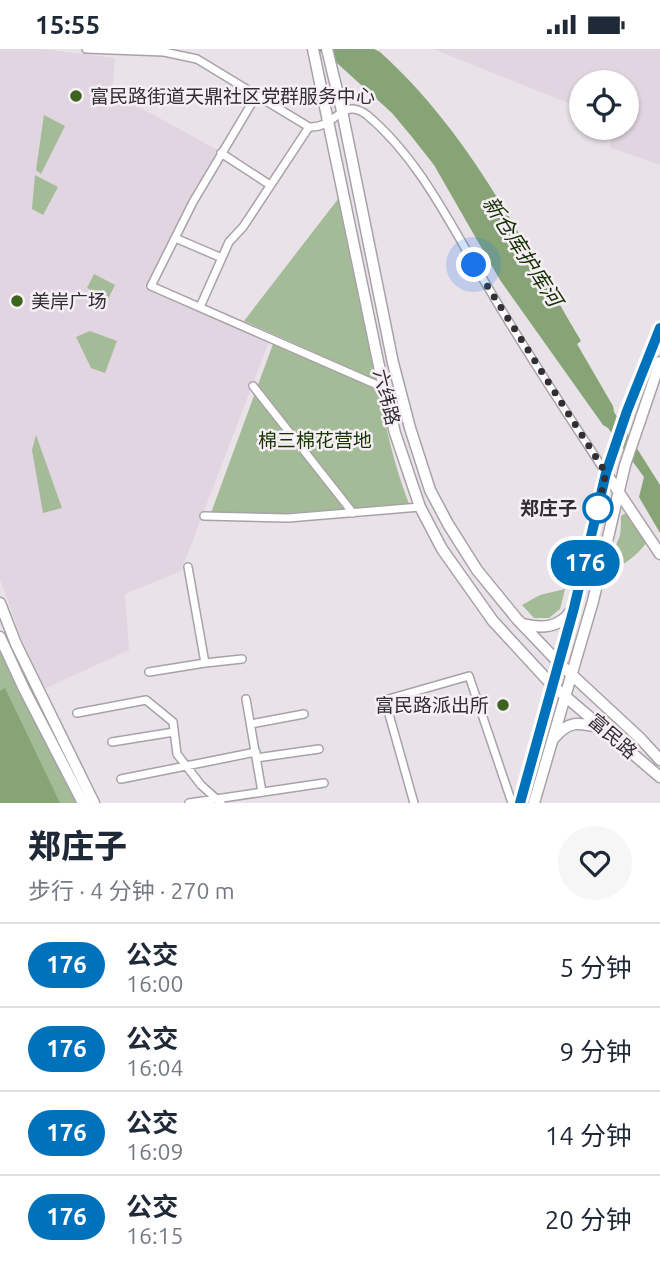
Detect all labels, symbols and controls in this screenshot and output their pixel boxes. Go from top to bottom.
text: 15:55 [35,10,100,39]
map controls [569,70,639,140]
button: locate [569,70,639,140]
place label: 富民路街道天鼎社区党群服务中心 [90,85,375,107]
marker: 富民路街道天鼎社区党群服务中心 [68,88,84,104]
water label: 新仓库护库河 [479,192,570,314]
your location [456,247,491,282]
place label: 美岸广场 [31,290,107,312]
marker: 美岸广场 [9,293,25,309]
street label: 六纬路 [369,367,405,427]
park label: 棉三棉花营地 [258,429,372,451]
marker: 郑庄子 [583,493,613,523]
place label: 郑庄子 [520,497,577,519]
line badge: 176 [545,540,625,586]
text: 176 [565,549,605,576]
place label: 富民路派出所 [375,694,489,716]
marker: 富民路派出所 [495,697,511,713]
street label: 富民路 [584,709,642,763]
button: heart [558,826,632,900]
text: 郑庄子 [28,827,127,864]
text: 步行 · 4 分钟 · 270 m [28,878,235,903]
text: 公交 [126,940,178,969]
text: 176 [46,951,87,978]
text: 5 分钟 [559,953,632,982]
text: 16:00 [126,971,184,996]
text: 公交 [126,1024,178,1053]
text: 176 [46,1035,87,1062]
text: 9 分钟 [559,1037,632,1066]
text: 16:04 [126,1055,184,1080]
text: 公交 [126,1108,178,1137]
text: 176 [46,1119,87,1146]
text: 14 分钟 [545,1121,632,1150]
text: 16:09 [126,1139,184,1164]
text: 公交 [126,1192,178,1221]
text: 176 [46,1203,87,1230]
text: 20 分钟 [545,1205,632,1234]
text: 16:15 [126,1223,184,1248]

